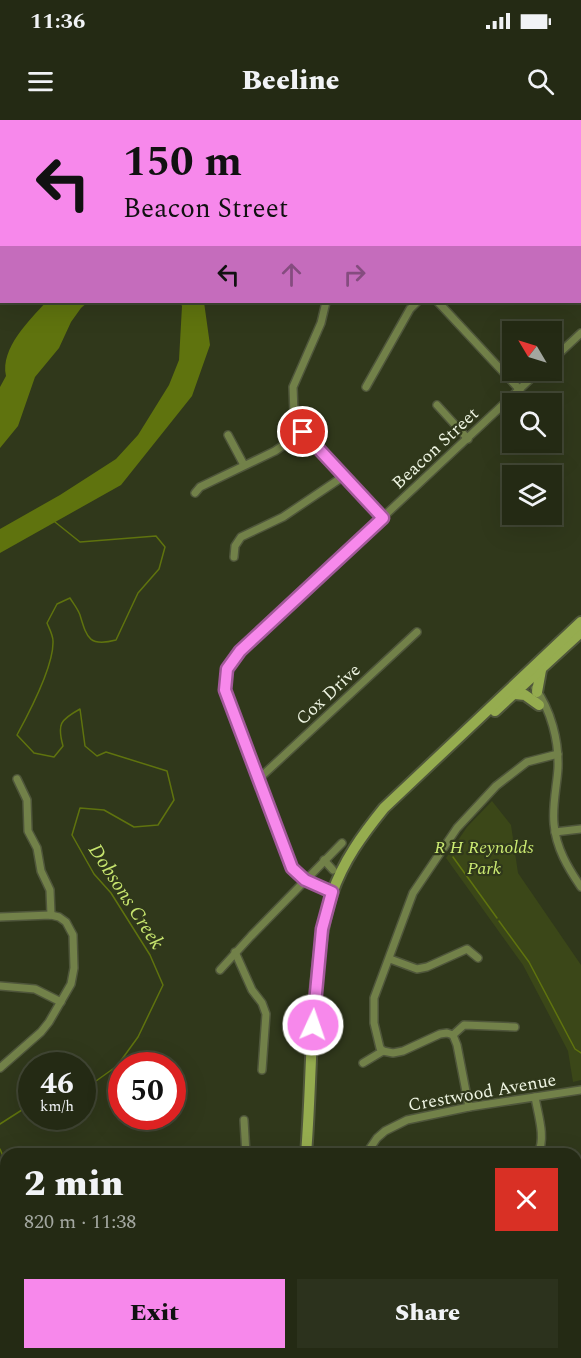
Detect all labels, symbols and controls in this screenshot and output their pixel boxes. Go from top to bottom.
text: 11:36 [30,5,85,38]
text: Beeline [242,60,339,102]
icon: menu [24,65,57,98]
icon: search [524,65,557,98]
text: 150 m [123,131,242,194]
icon: left [24,144,102,222]
text: Beacon Street [123,188,288,230]
icon: left [212,258,245,291]
icon: ahead [275,258,308,291]
icon: right [338,258,371,291]
north arrow [502,321,562,381]
map controls [502,321,562,525]
button: search [502,393,562,453]
street label: Beacon Street [386,401,485,496]
pin [277,406,328,457]
icon: arrive [286,415,319,448]
button: layers [502,465,562,525]
street label: Cox Drive [290,657,367,732]
park label: R H Reynolds Park [434,834,534,882]
water label: Dobsons Creek [81,838,172,956]
position arrow [281,993,345,1057]
speed limit sign: 50 [108,1052,186,1130]
text: 46 [40,1061,74,1107]
street label: Crestwood Avenue [406,1066,558,1119]
text: km/h [40,1095,74,1118]
text: 2 min [24,1157,124,1212]
button: close [495,1168,558,1231]
text: 820 m · 11:38 [24,1207,136,1237]
button: Exit [24,1279,285,1348]
button: Share [297,1279,558,1348]

